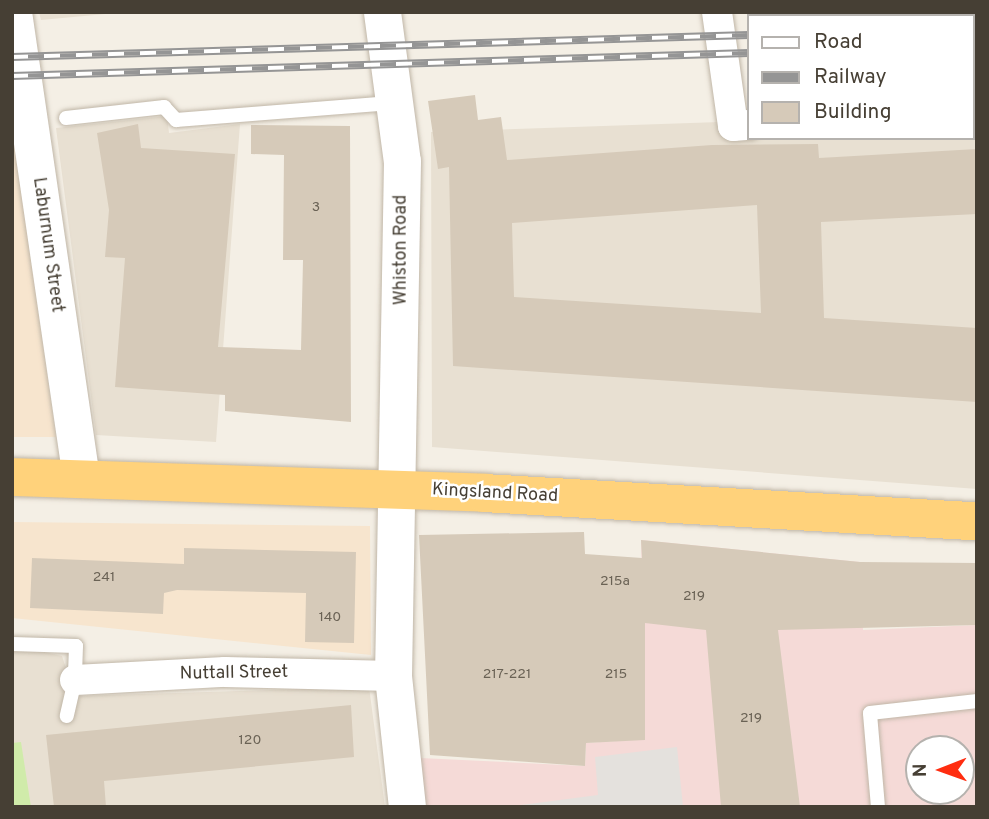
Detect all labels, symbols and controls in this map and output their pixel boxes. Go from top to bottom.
legend [748,14,975,140]
text: Road [814,29,863,56]
text: Railway [814,64,887,91]
text: Building [814,99,892,126]
street label: Laburnum Street [27,176,67,314]
street label: Whiston Road [391,195,413,305]
house number: 3 [312,200,320,216]
street label: Kingsland Road [431,480,559,508]
house number: 241 [93,570,115,586]
house number: 215a [600,574,630,590]
house number: 219 [683,589,705,605]
house number: 140 [319,610,341,626]
street label: Nuttall Street [179,662,289,686]
house number: 217-221 [483,667,531,683]
house number: 215 [605,667,627,683]
house number: 219 [740,711,762,727]
house number: 120 [239,733,261,749]
north arrow [905,735,975,805]
text: N [909,763,933,777]

